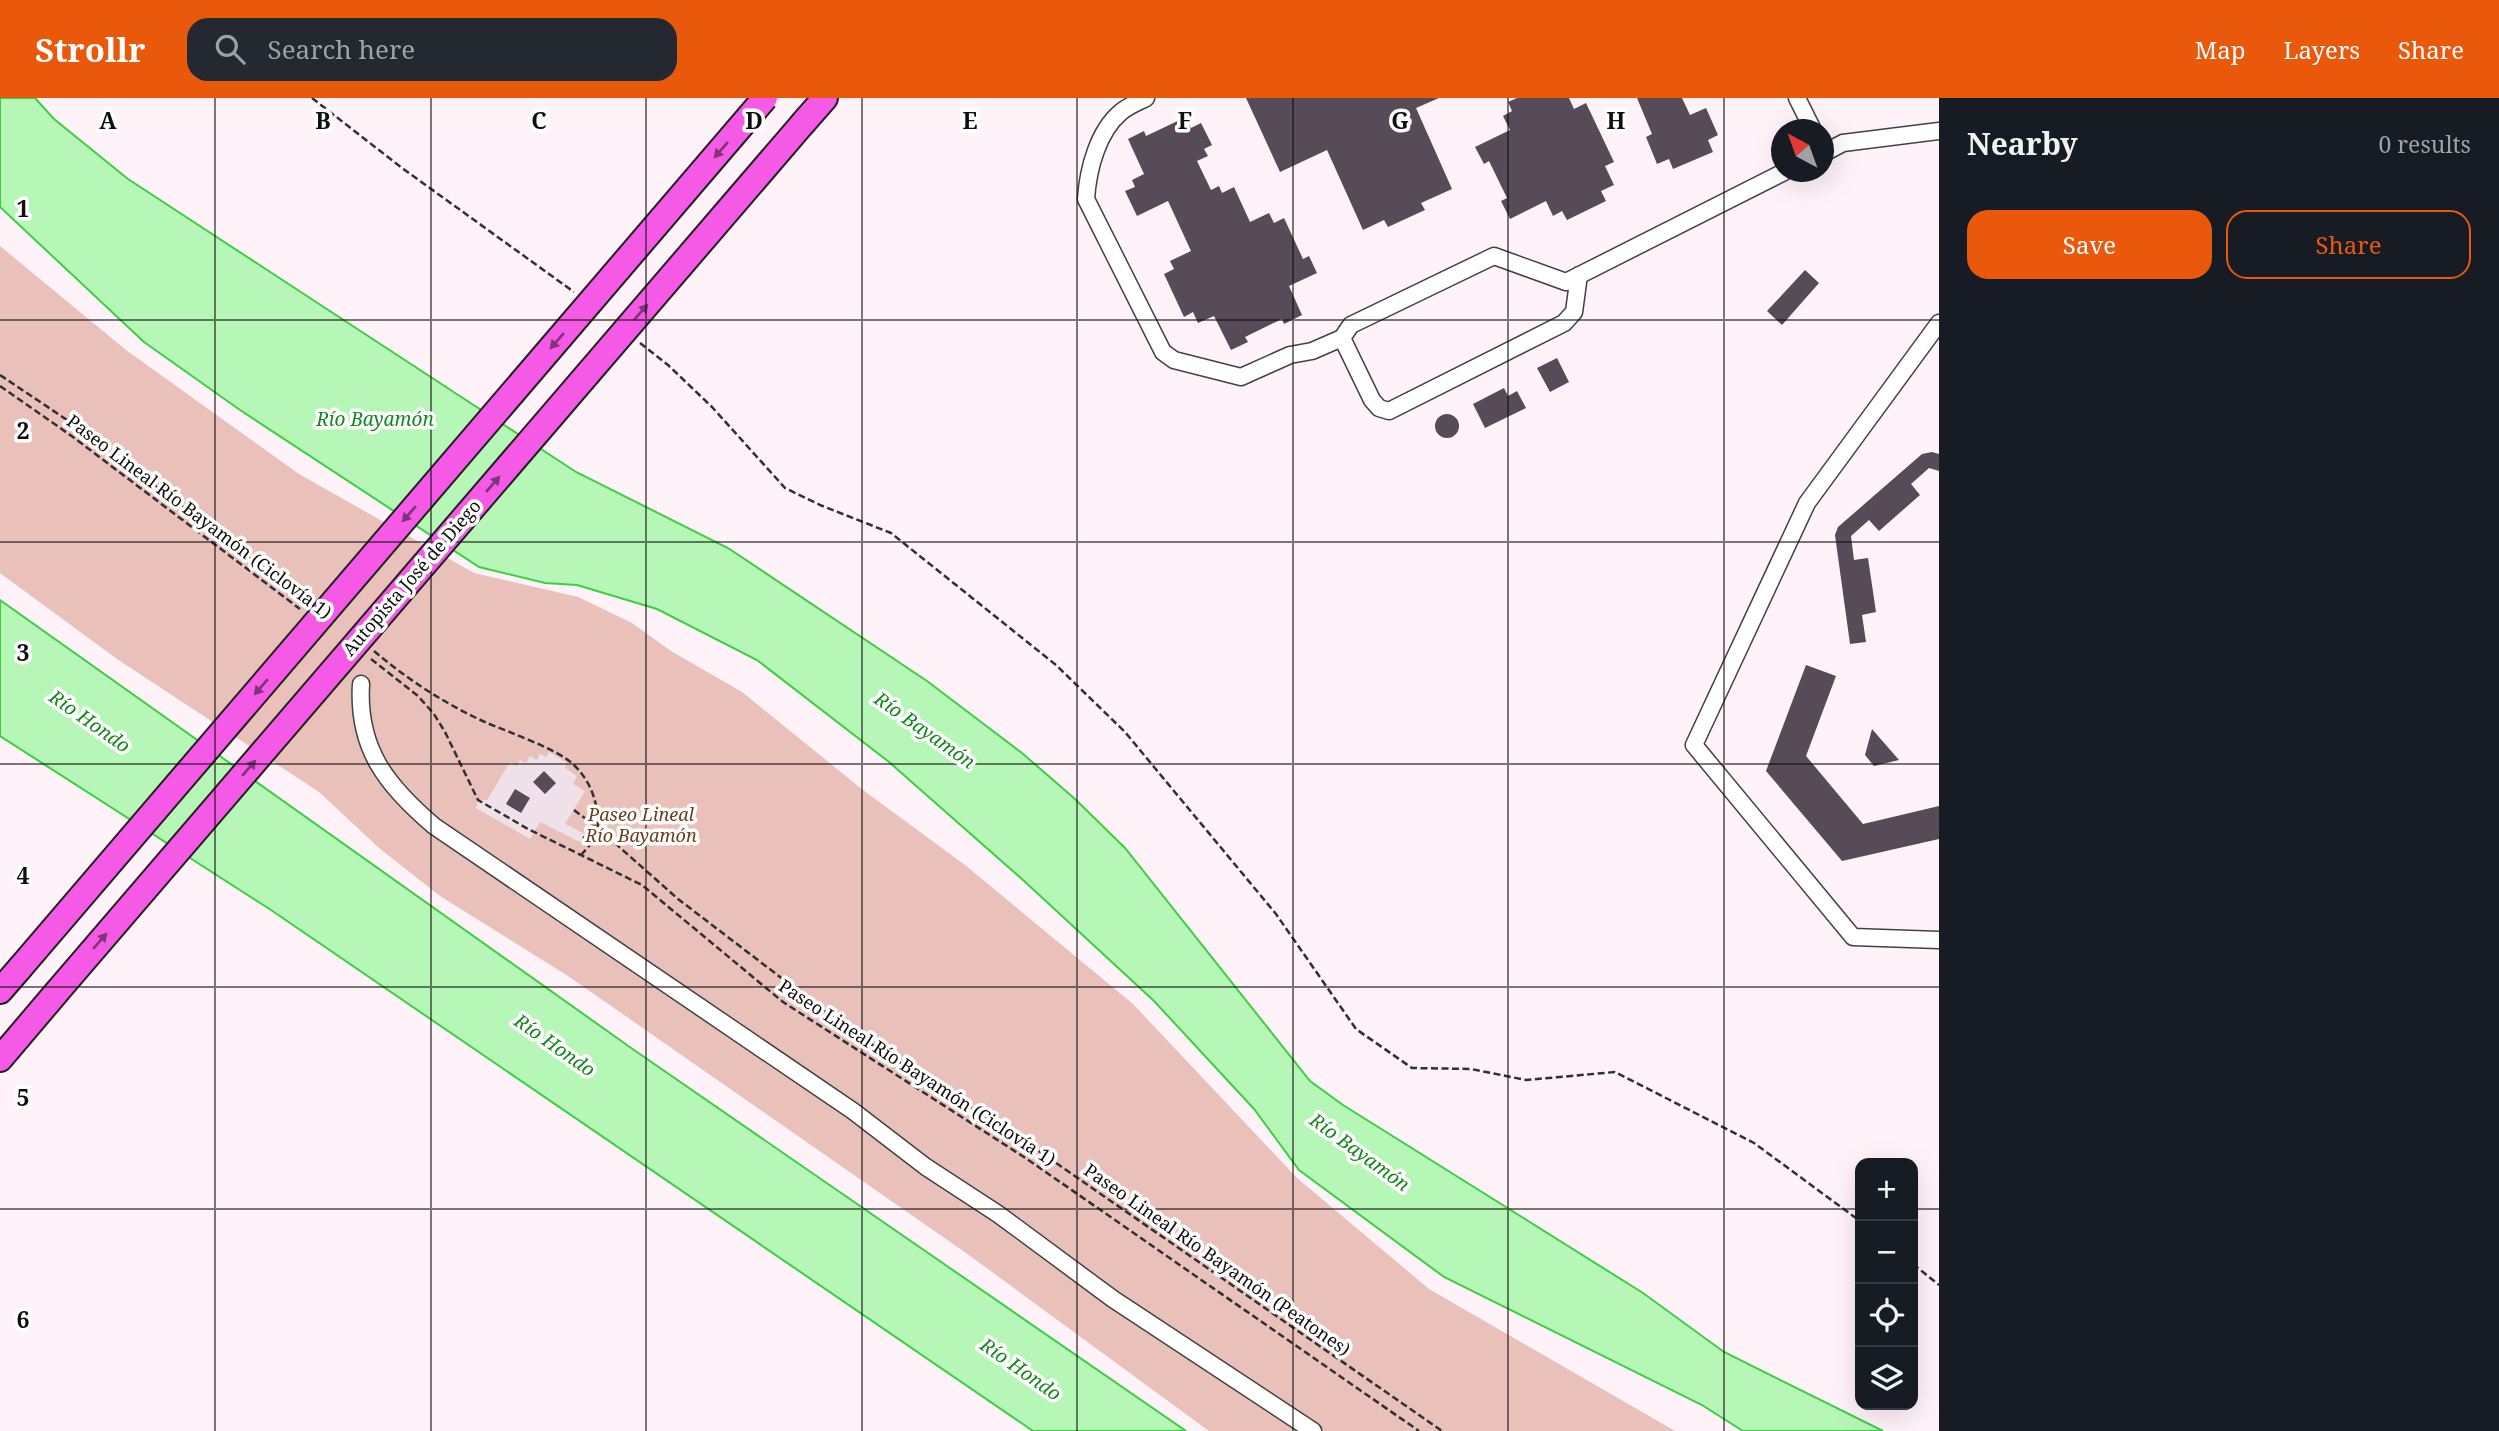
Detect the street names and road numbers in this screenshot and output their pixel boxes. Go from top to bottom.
street label: Paseo Lineal Río Bayamón (Ciclovía 1) [62,409,337,624]
street label: Autopista José de Diego [337,494,486,661]
street label: Paseo Lineal Río Bayamón (Ciclovía 1) [774,973,1061,1171]
street label: Paseo Lineal Río Bayamón (Peatones) [1080,1158,1355,1361]

